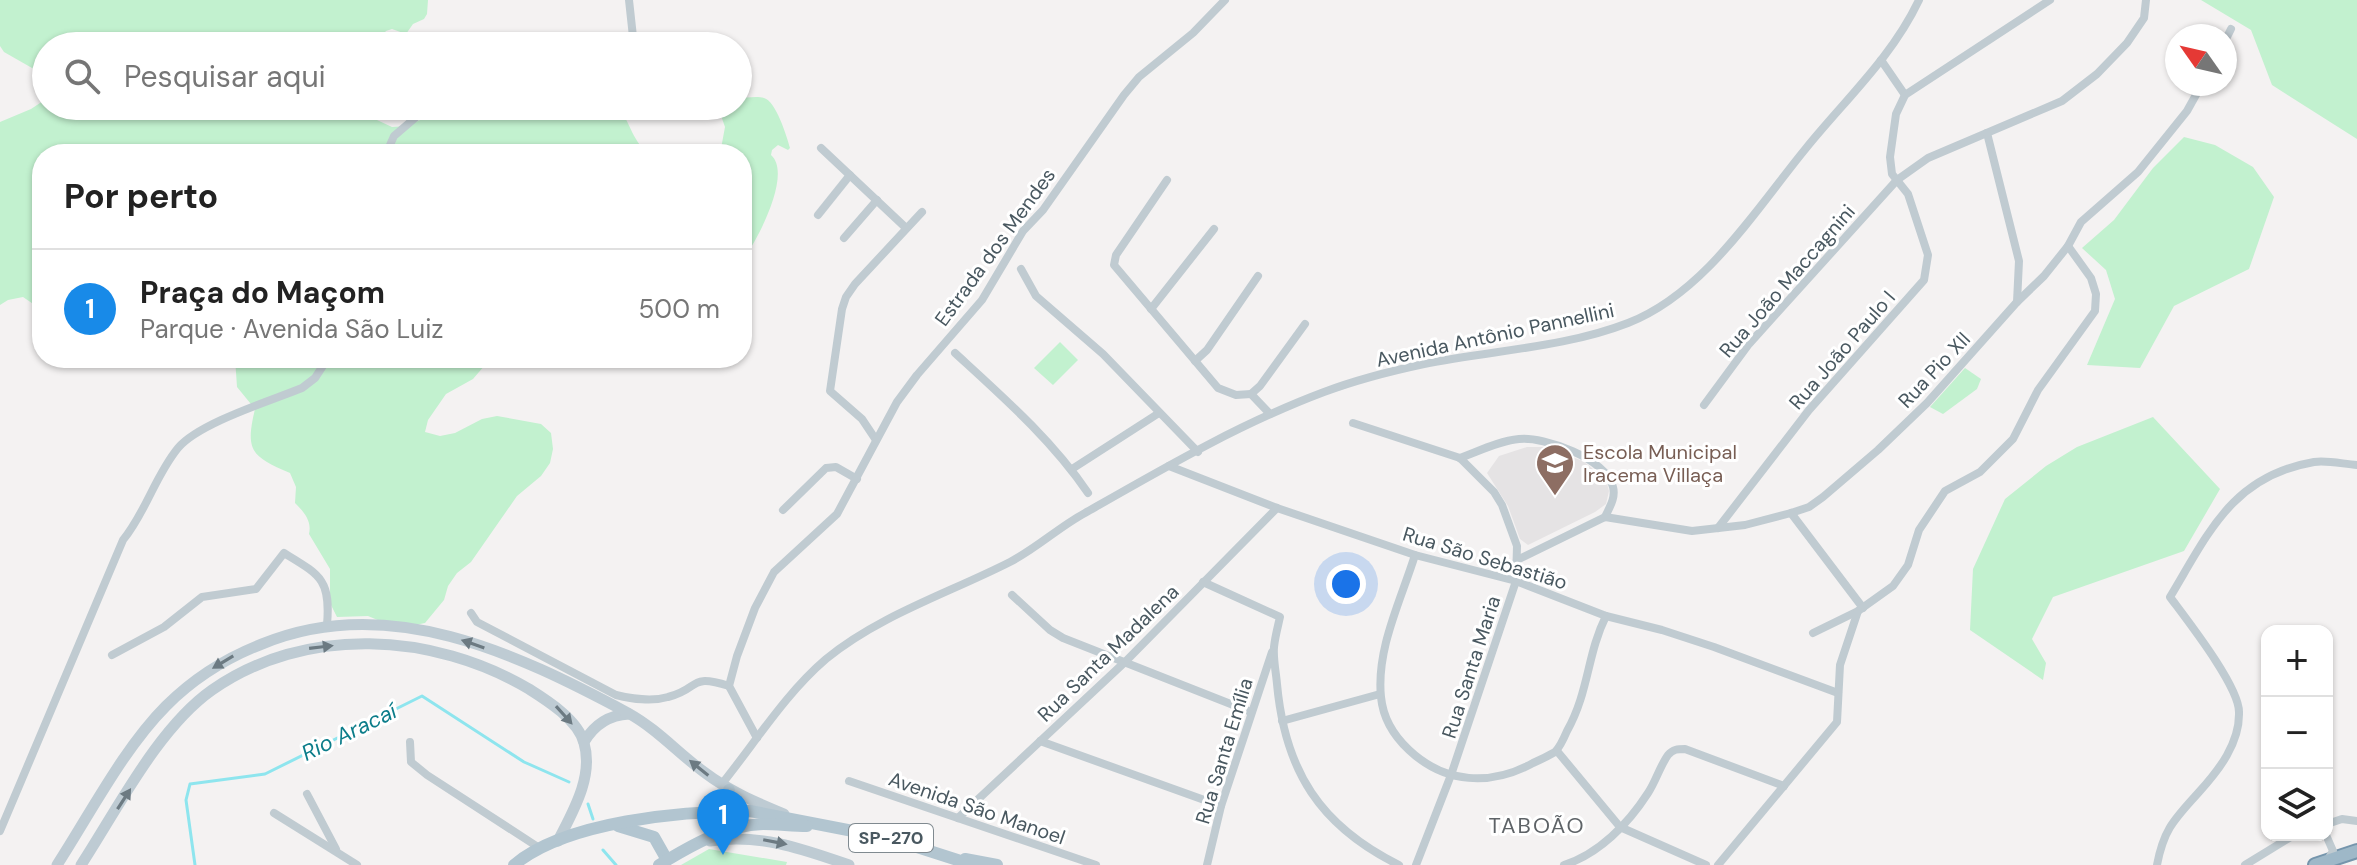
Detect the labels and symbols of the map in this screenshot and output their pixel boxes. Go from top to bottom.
north arrow [2165,24,2237,96]
street label: Estrada dos Mendes [929,163,1061,331]
street label: Rua João Maccagnini [1713,199,1861,363]
street label: Rua João Paulo I [1783,285,1901,415]
street label: Avenida Antônio Pannellini [1374,297,1616,373]
street label: Rua Pio XII [1892,327,1976,413]
place label: Escola Municipal Iracema Villaça [1583,439,1737,488]
school or university icon: Escola Municipal Iracema Villaça [1534,442,1576,497]
street label: Rua São Sebastião [1400,521,1570,595]
your location [1326,564,1366,604]
street label: Rua Santa Madalena [1032,579,1184,727]
street label: Rua Santa Maria [1436,592,1506,742]
one-way arrow [461,637,485,649]
one-way arrow [309,640,334,653]
one-way arrow [212,655,234,669]
street label: Rua Santa Emília [1189,675,1259,827]
water label: Rio Aracaí [297,696,403,767]
one-way arrow [554,706,572,725]
one-way arrow [689,760,709,777]
street label: Avenida São Manoel [885,766,1069,850]
one-way arrow [116,789,131,810]
pin: 1 [697,789,749,855]
district label: TABOÃO [1488,811,1586,840]
road number: SP-270 [849,824,933,852]
one-way arrow [762,837,787,849]

